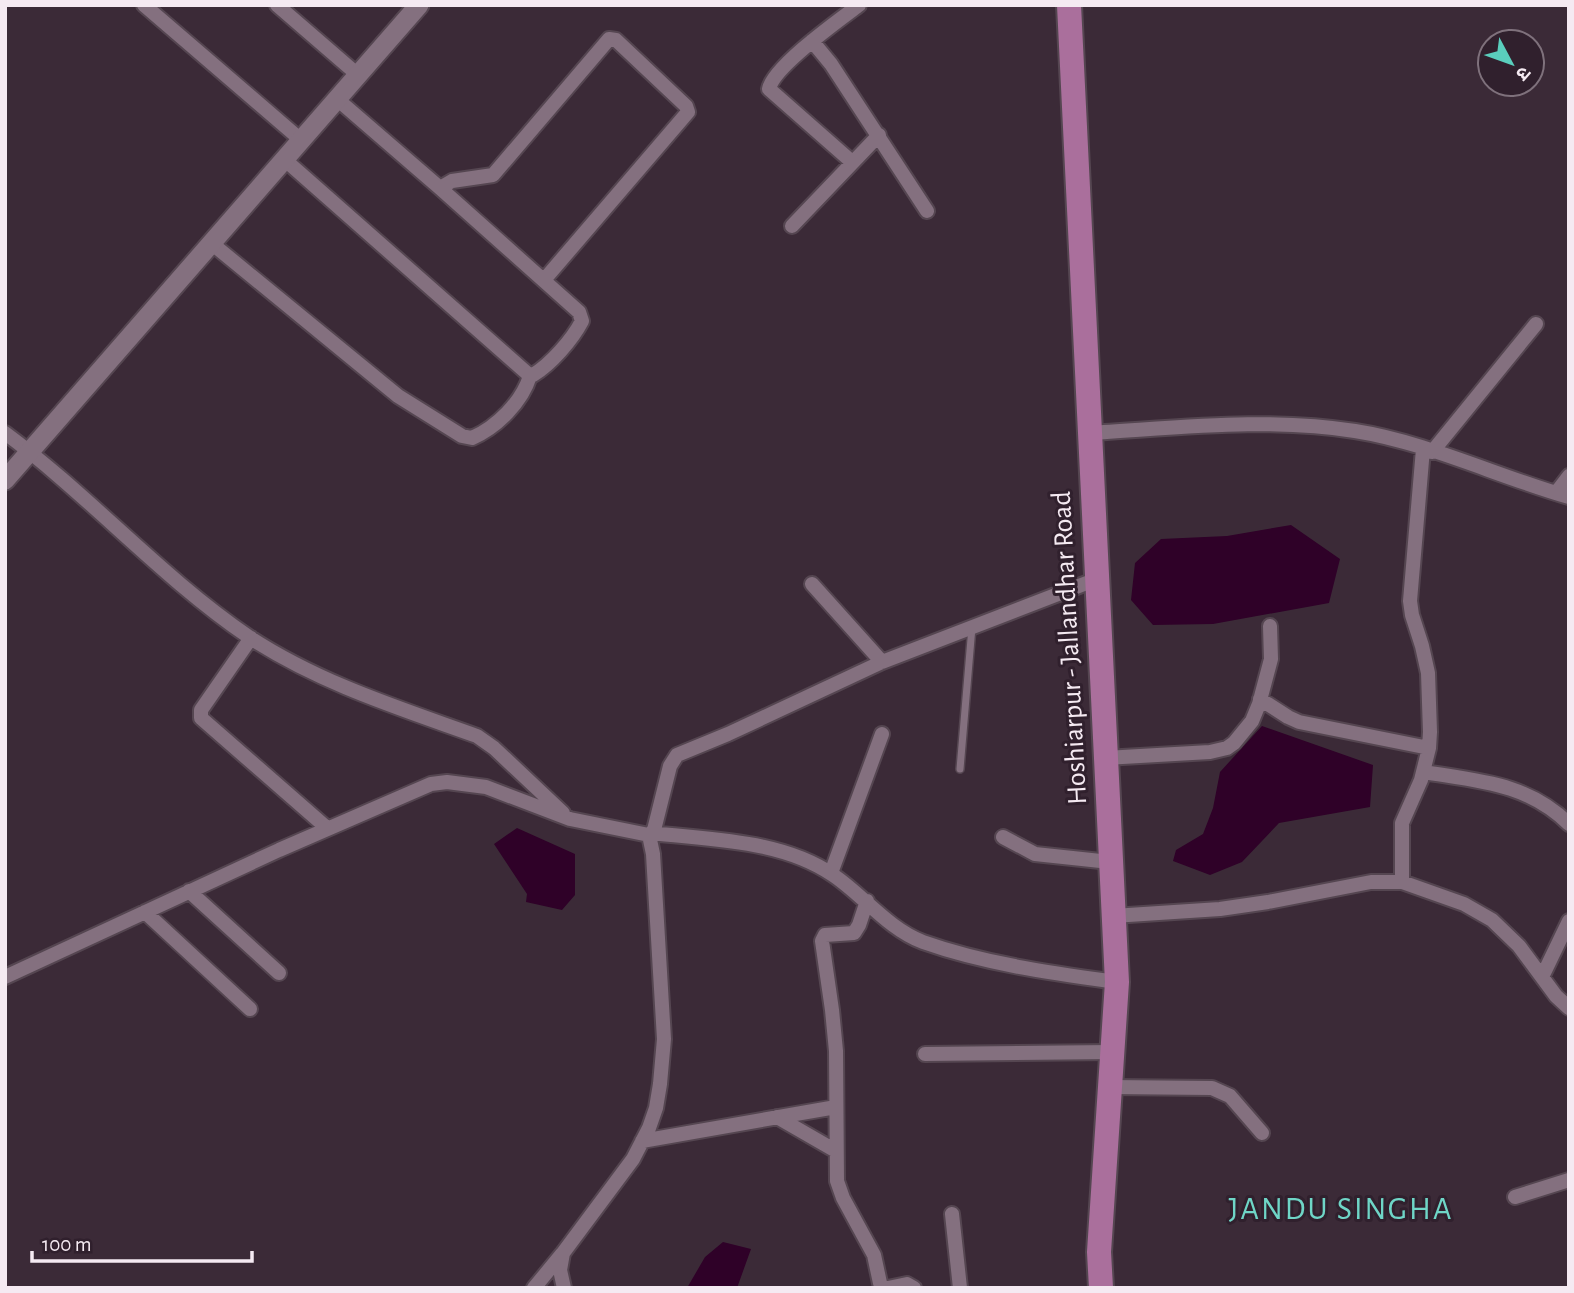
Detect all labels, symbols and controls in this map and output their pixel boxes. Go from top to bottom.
north arrow [1476,28,1546,98]
text: उ [1511,63,1534,84]
street label: Hoshiarpur - Jallandhar Road [1048,491,1092,805]
district label: JANDU SINGHA [1229,1193,1453,1225]
scale bar [32,1220,252,1264]
text: 100 m [42,1234,92,1255]

